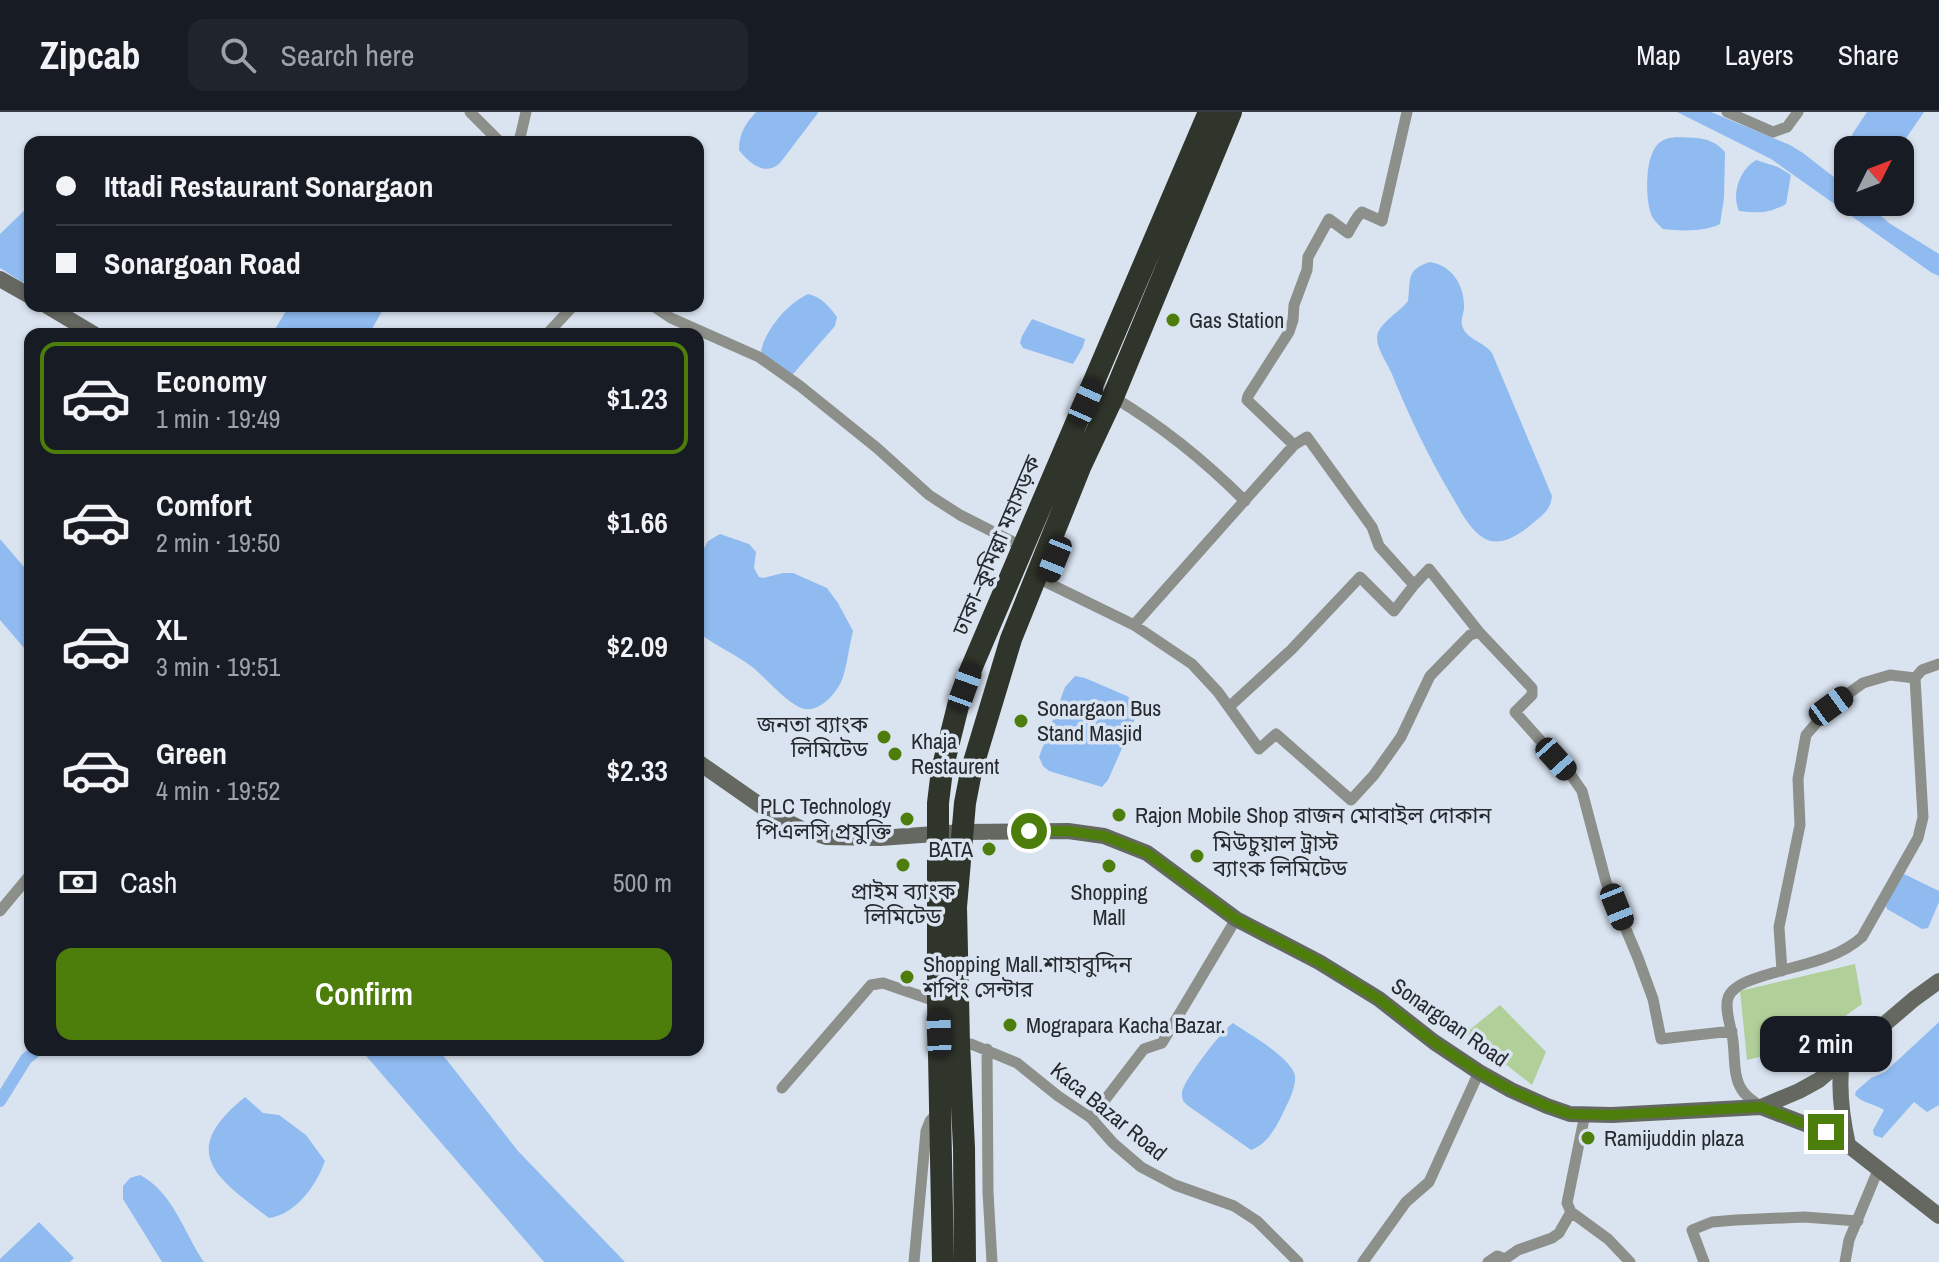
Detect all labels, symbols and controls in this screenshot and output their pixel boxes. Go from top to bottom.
search box [188,19,748,91]
text: Zipcab [40,30,140,81]
icon: search [216,33,260,77]
text: Search here [280,35,414,75]
text: Map [1636,36,1681,74]
text: Layers [1725,36,1794,74]
text: Share [1838,36,1899,74]
north arrow [1834,136,1914,216]
map controls [1834,136,1914,216]
text: Ittadi Restaurant Sonargaon [104,166,433,206]
text: Sonargoan Road [104,243,301,283]
place label: Gas Station [1189,305,1284,335]
marker: Gas Station [1164,311,1182,329]
text: Economy [156,361,267,401]
icon: car [60,362,132,434]
car [1065,375,1107,429]
text: $1.23 [606,378,668,418]
text: 1 min · 19:49 [156,401,280,436]
street label: ঢাকা–কুমিল্লা মহাসড়ক [944,450,1047,640]
text: Comfort [156,485,252,525]
icon: car [60,486,132,558]
text: $1.66 [606,502,668,542]
text: 2 min · 19:50 [156,525,280,560]
car [1035,532,1075,586]
text: XL [156,609,187,649]
icon: car [60,610,132,682]
text: $2.09 [606,626,668,666]
text: 3 min · 19:51 [156,649,280,684]
car [946,660,984,714]
car [1805,682,1857,730]
place label: Sonargaon Bus Stand Masjid [1037,693,1161,748]
place label: জনতা ব্যাংক লিমিটেড [756,709,868,764]
marker: Sonargaon Bus Stand Masjid [1012,712,1030,730]
place label: Khaja Restaurent [911,726,999,781]
marker: জনতা ব্যাংক লিমিটেড [875,728,893,746]
text: Green [156,733,227,773]
car [1531,733,1581,785]
icon: car [60,734,132,806]
marker: Khaja Restaurent [886,745,904,763]
text: $2.33 [606,750,668,790]
text: 4 min · 19:52 [156,773,280,808]
place label: PLC Technology পিএলসি প্রযুক্তি [755,791,892,846]
place label: Rajon Mobile Shop রাজন মোবাইল দোকান [1135,800,1492,830]
marker: Rajon Mobile Shop রাজন মোবাইল দোকান [1110,806,1128,824]
marker: PLC Technology পিএলসি প্রযুক্তি [898,810,916,828]
route start [1011,813,1047,849]
place label: মিউচুয়াল ট্রাস্ট ব্যাংক লিমিটেড [1212,828,1348,883]
place label: BATA [929,834,974,864]
marker: BATA [980,840,998,858]
marker: মিউচুয়াল ট্রাস্ট ব্যাংক লিমিটেড [1188,847,1206,865]
marker: প্রাইম ব্যাংক লিমিটেড [894,856,912,874]
marker: Shopping Mall [1100,857,1118,875]
icon: cash [56,860,100,904]
text: Cash [120,862,177,902]
text: 500 m [613,865,672,900]
place label: প্রাইম ব্যাংক লিমিটেড [850,876,956,931]
place label: Shopping Mall [1070,877,1148,932]
car [1597,880,1637,934]
button: Confirm [56,948,672,1040]
place label: Shopping Mall.শাহাবুদ্দিন শপিং সেন্টার [922,949,1132,1004]
marker: Shopping Mall.শাহাবুদ্দিন শপিং সেন্টার [898,968,916,986]
street label: Sonargoan Road [1386,971,1514,1073]
car [926,1009,952,1057]
place label: Mograpara Kacha Bazar. [1026,1010,1226,1040]
marker: Mograpara Kacha Bazar. [1001,1016,1019,1034]
callout: 2 min [1760,1016,1892,1072]
text: 2 min [1799,1026,1853,1061]
street label: Kaca Bazar Road [1045,1055,1173,1167]
route end [1808,1114,1844,1150]
place label: Ramijuddin plaza [1604,1123,1744,1153]
marker: Ramijuddin plaza [1579,1129,1597,1147]

